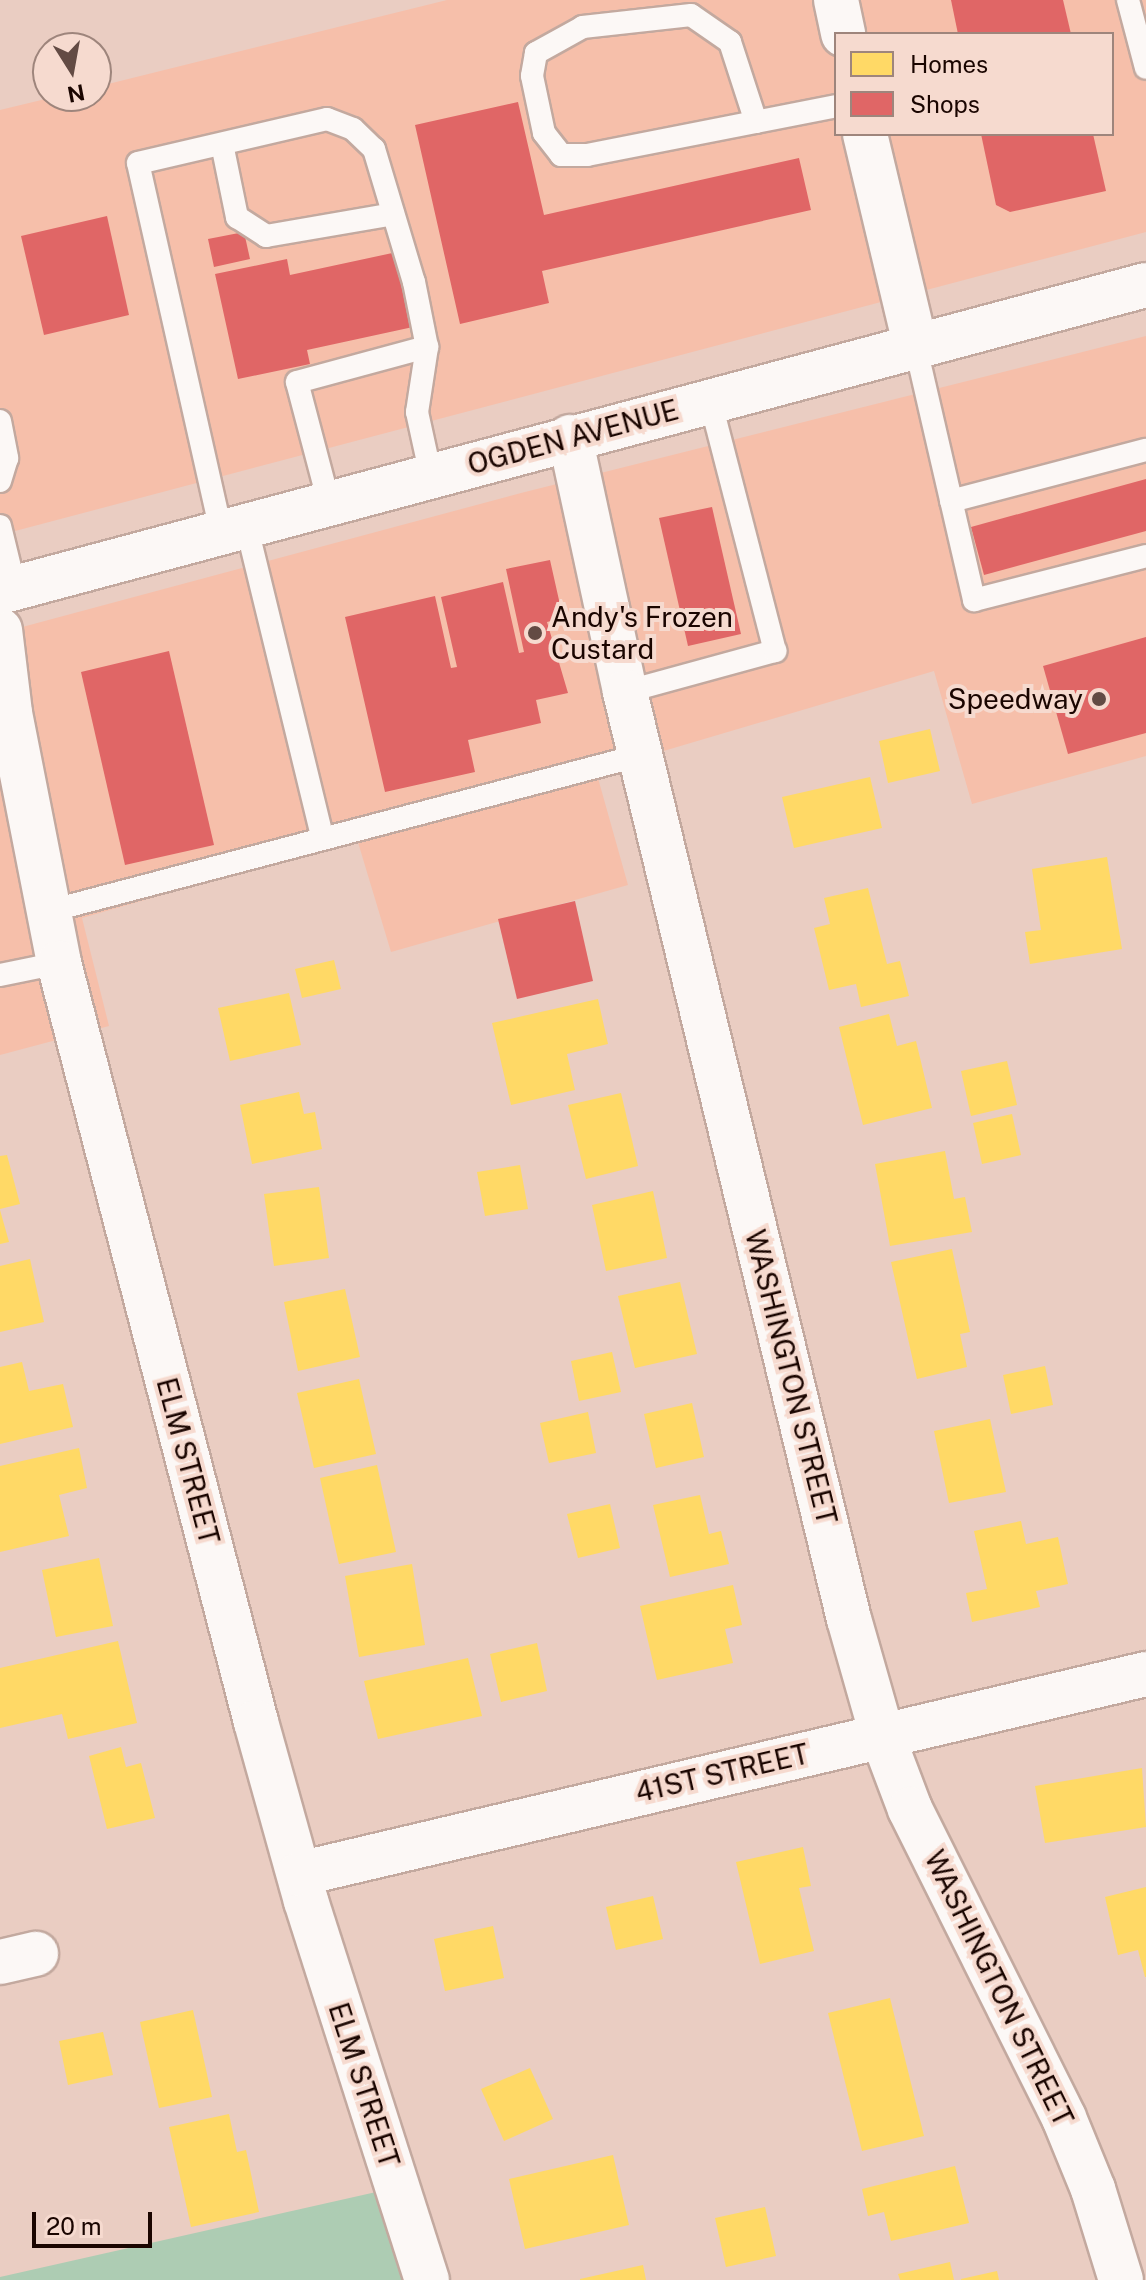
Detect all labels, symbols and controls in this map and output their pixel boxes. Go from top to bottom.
north arrow [32,32,112,112]
legend [834,32,1114,136]
text: Homes [910,50,988,78]
text: N [65,79,87,108]
text: Shops [910,90,980,118]
street label: OGDEN AVENUE [464,393,682,481]
place label: Andy's Frozen Custard [551,600,733,666]
marker: Andy's Frozen Custard [526,624,544,642]
place label: Speedway [948,682,1083,716]
marker: Speedway [1090,690,1108,708]
street label: WASHINGTON STREET [738,1226,844,1528]
street label: ELM STREET [150,1374,226,1548]
street label: 41ST STREET [632,1737,812,1809]
street label: WASHINGTON STREET [918,1845,1080,2131]
street label: ELM STREET [322,1998,406,2172]
scale bar [36,2196,156,2246]
text: 20 m [46,2212,102,2240]

